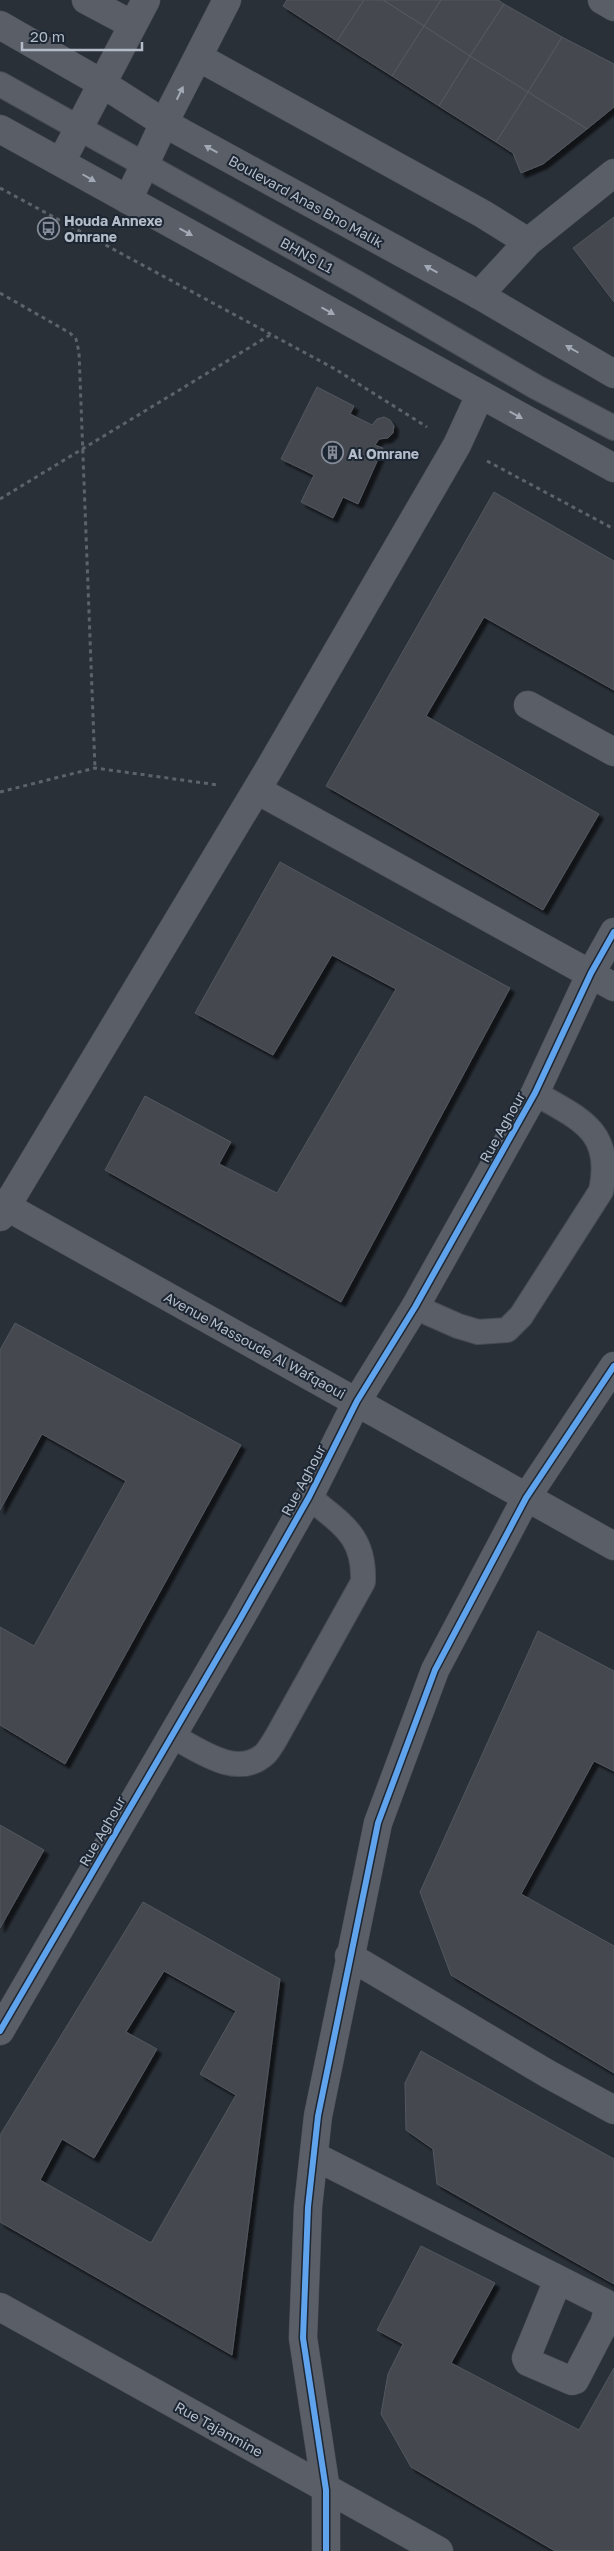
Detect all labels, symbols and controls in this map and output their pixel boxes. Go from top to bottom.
scale bar [22,20,142,52]
text: 20 m [30,27,65,45]
one-way arrow [176,86,184,101]
one-way arrow [205,144,218,153]
street label: Boulevard Anas Bno Malik [226,151,386,251]
one-way arrow [81,174,96,182]
place label: Houda Annexe Omrane [64,212,163,245]
bus stop icon: Houda Annexe Omrane [36,216,60,240]
one-way arrow [178,228,193,236]
street label: BHNS L1 [278,234,337,277]
one-way arrow [423,265,438,273]
one-way arrow [321,306,335,315]
one-way arrow [564,345,579,353]
one-way arrow [510,410,523,419]
building icon: Al Omrane [320,441,344,465]
place label: Al Omrane [348,445,419,462]
street label: Rue Aghour [476,1088,529,1165]
street label: Avenue Massoude Al Wafqaoui [161,1288,349,1402]
street label: Rue Aghour [277,1441,329,1518]
street label: Rue Aghour [75,1792,129,1869]
street label: Rue Tajanmine [172,2398,266,2460]

